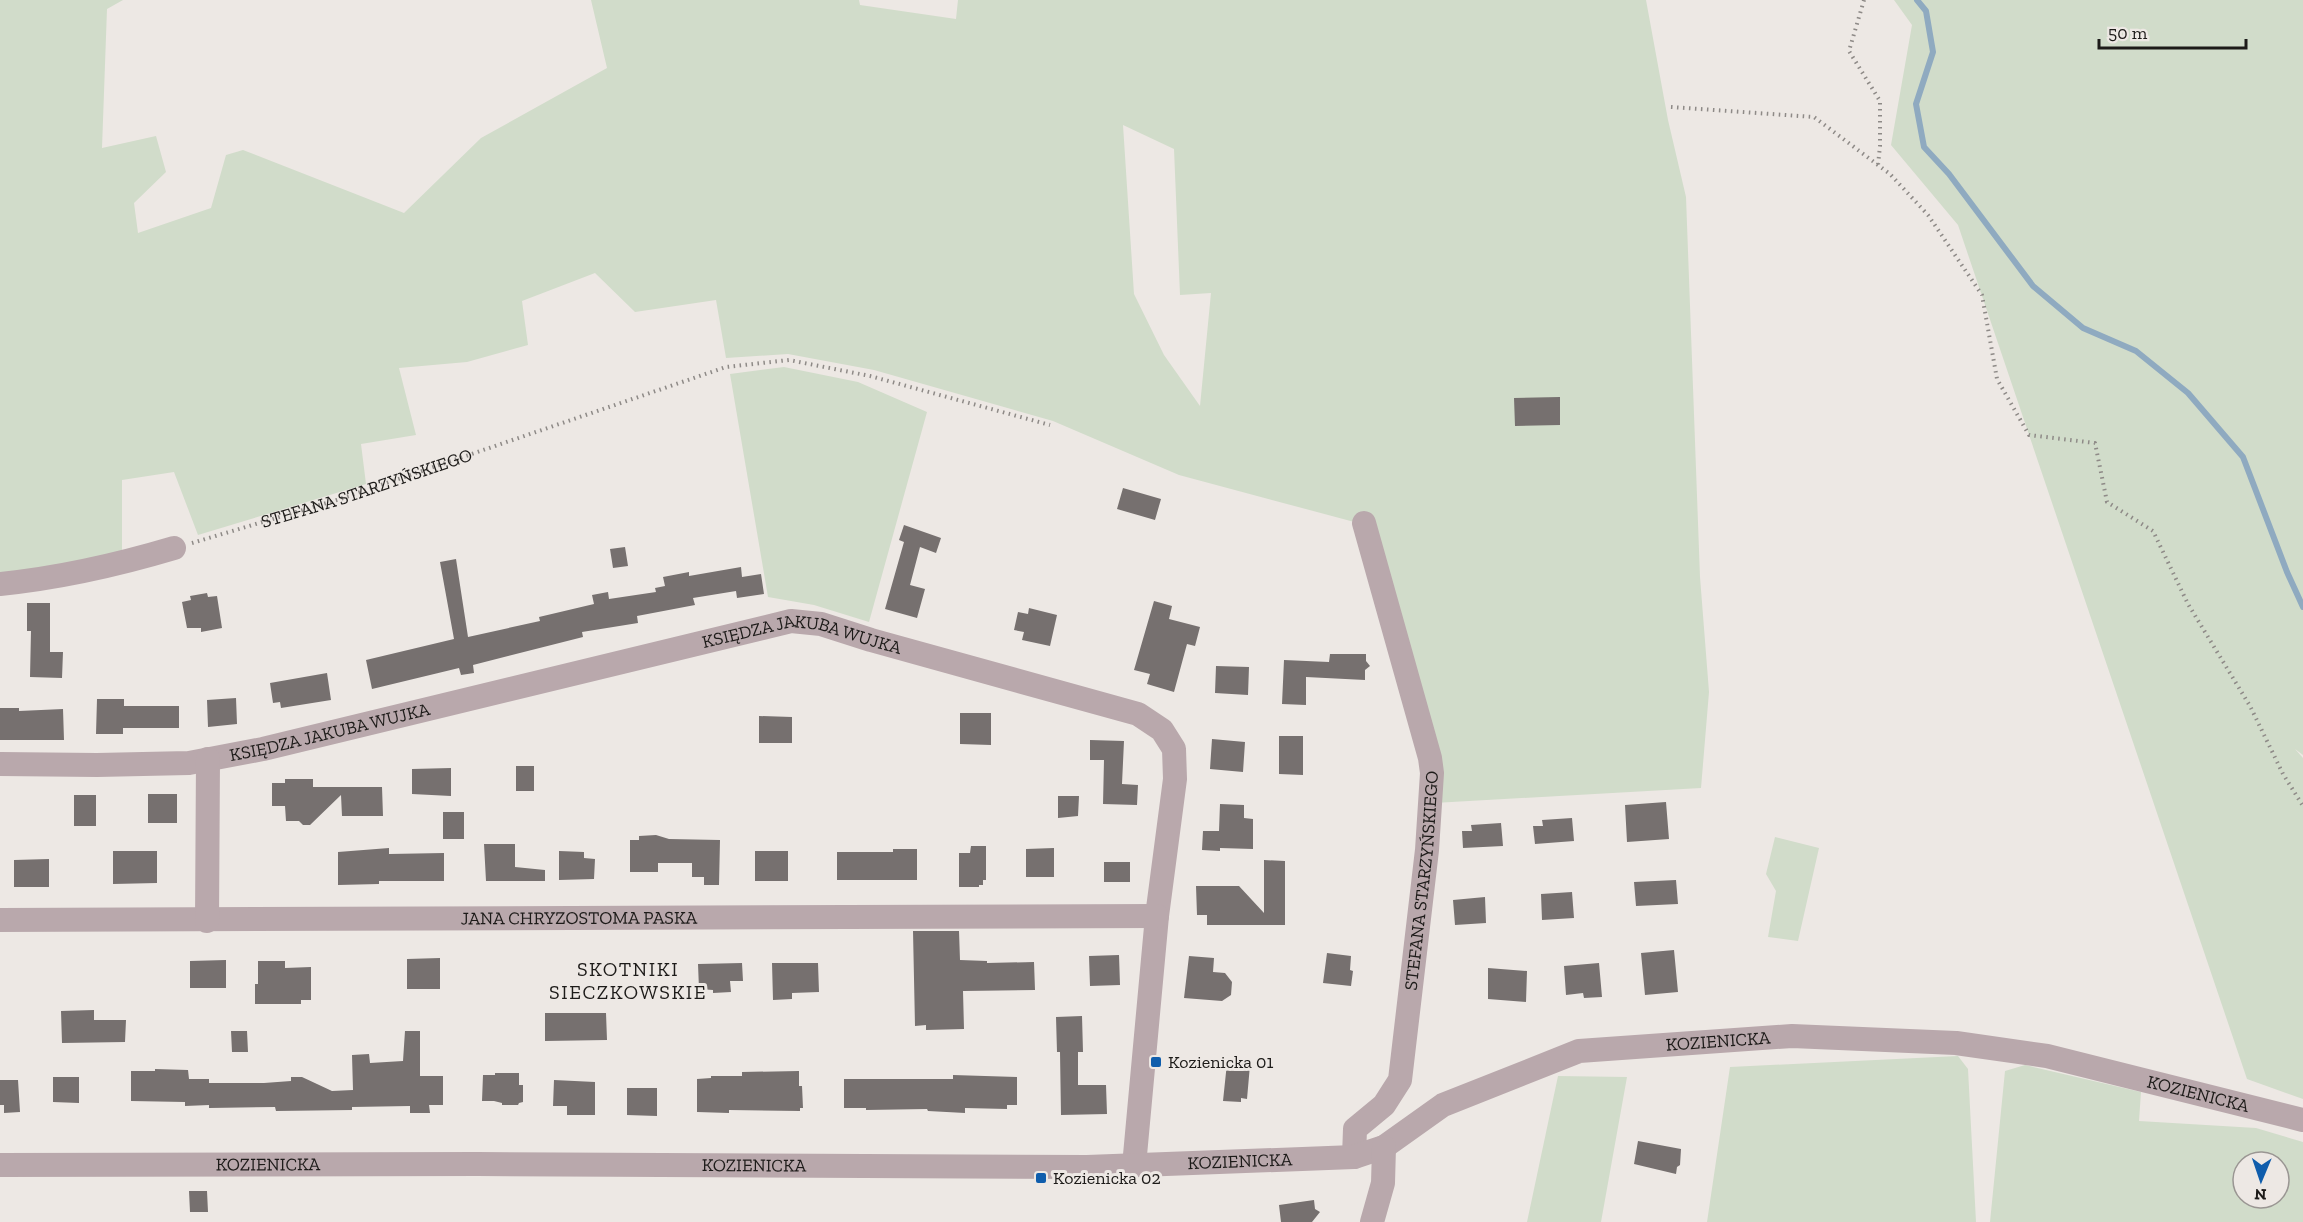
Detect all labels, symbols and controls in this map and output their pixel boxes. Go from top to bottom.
scale bar [2099,12,2246,50]
text: 50 m [2108,22,2148,44]
street label: STEFANA STARZYŃSKIEGO [258,444,475,533]
street label: KSIĘDZA JAKUBA WUJKA [700,609,904,659]
street label: KSIĘDZA JAKUBA WUJKA [228,698,432,766]
street label: STEFANA STARZYŃSKIEGO [1400,770,1443,992]
street label: JANA CHRYZOSTOMA PASKA [461,907,698,929]
district label: SKOTNIKI SIECZKOWSKIE [549,957,707,1004]
street label: KOZIENICKA [1665,1027,1771,1056]
place label: Kozienicka 01 [1168,1051,1273,1073]
marker: Kozienicka 01 [1149,1055,1163,1069]
street label: KOZIENICKA [2145,1070,2252,1117]
street label: KOZIENICKA [1187,1148,1293,1174]
north arrow [2231,1150,2291,1210]
street label: KOZIENICKA [216,1153,321,1176]
street label: KOZIENICKA [702,1154,807,1177]
place label: Kozienicka 02 [1053,1167,1161,1189]
marker: Kozienicka 02 [1034,1171,1048,1185]
text: N [2254,1185,2267,1204]

